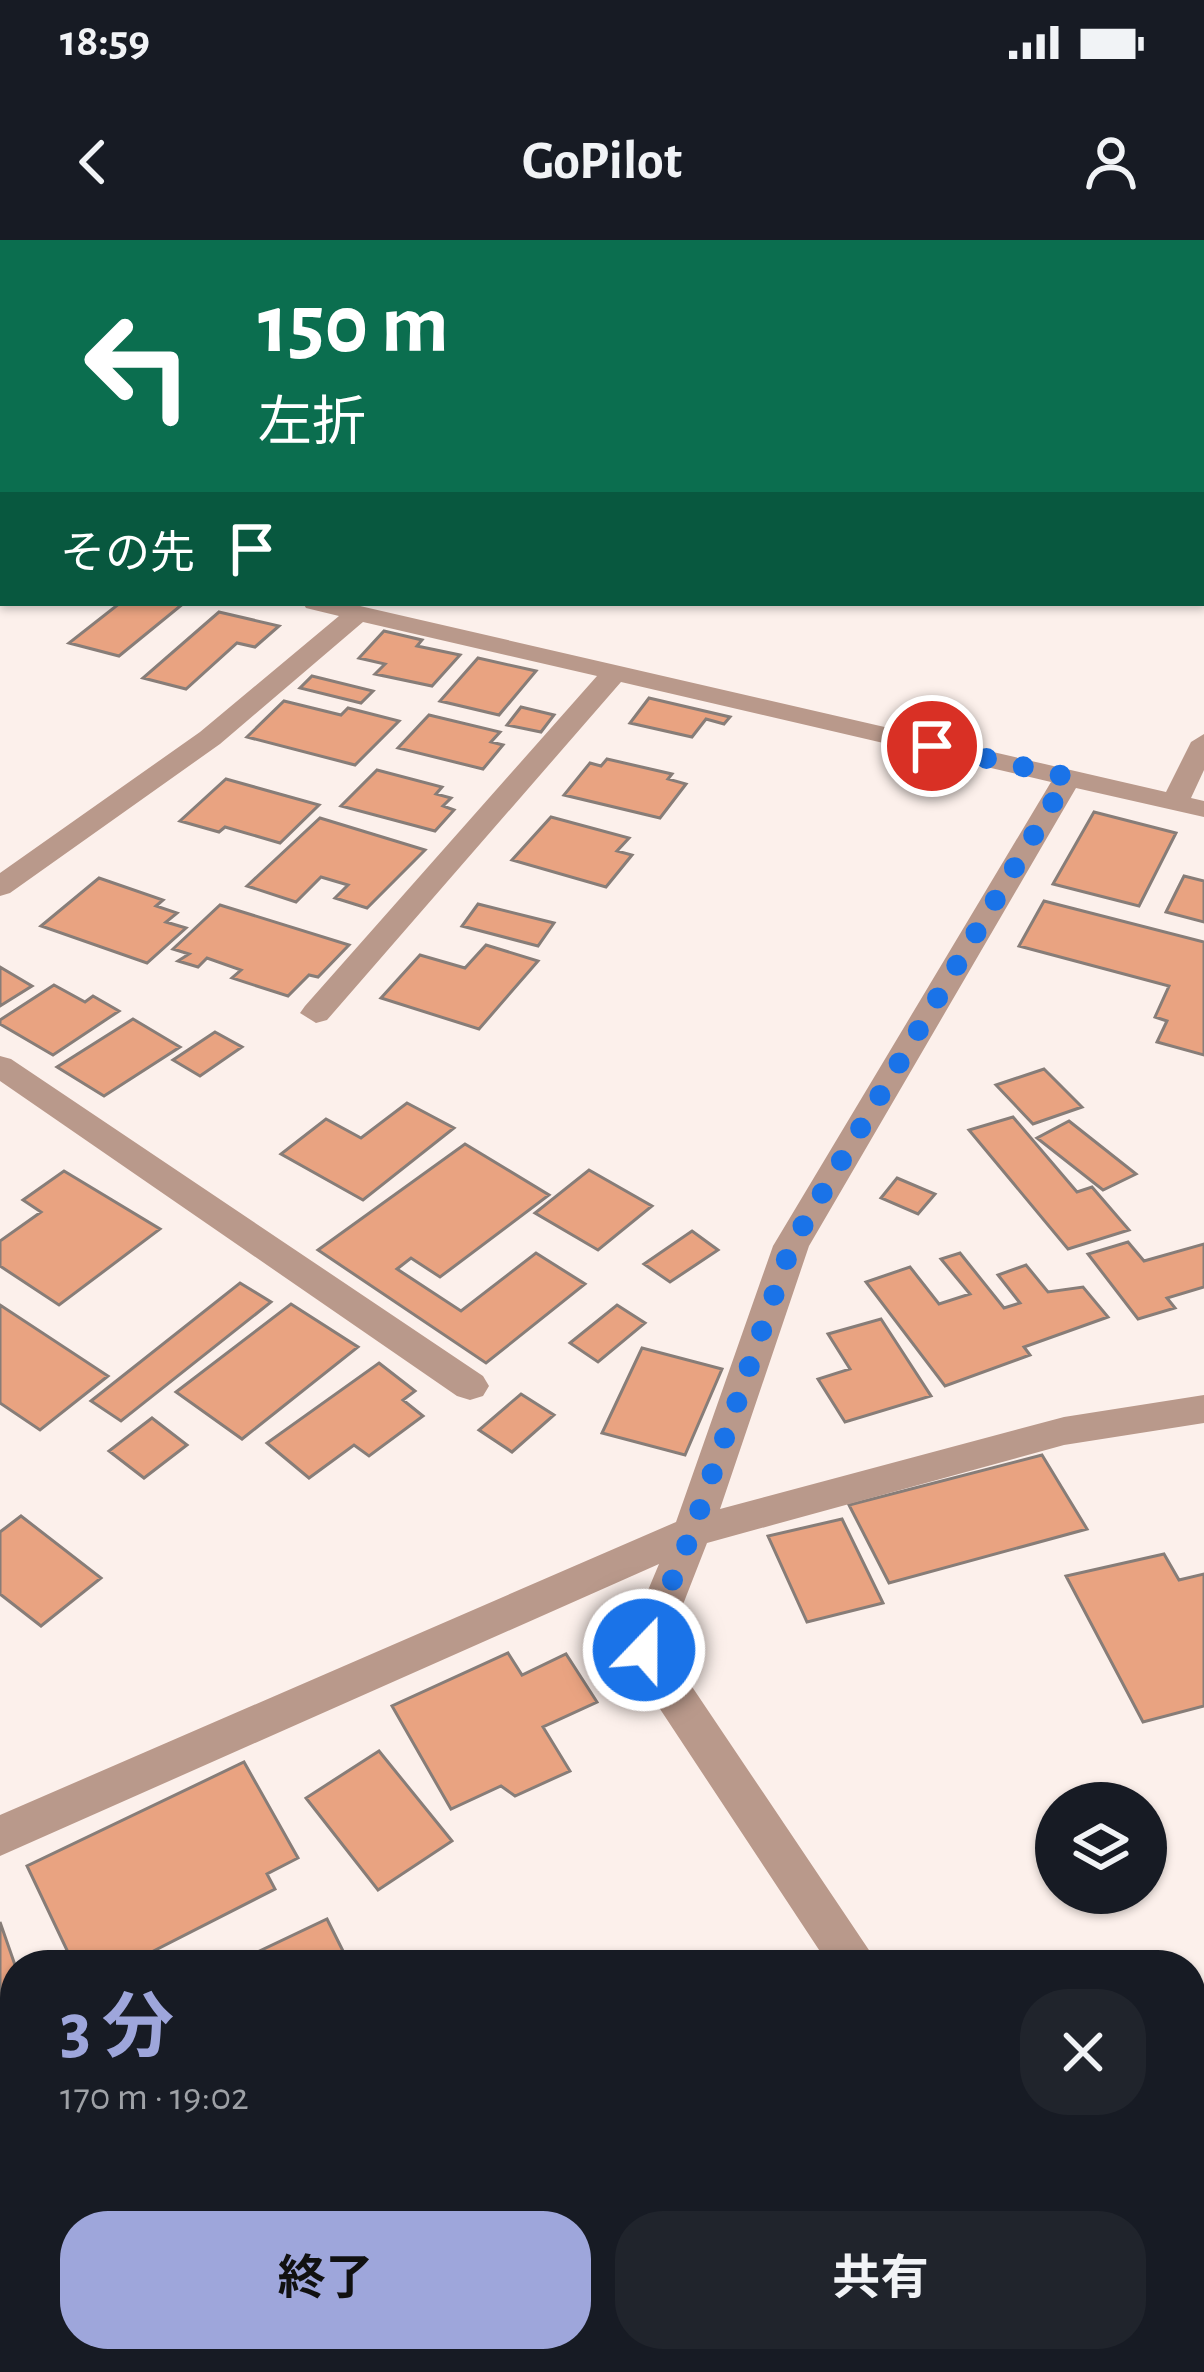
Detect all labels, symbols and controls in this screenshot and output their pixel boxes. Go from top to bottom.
text: 18:59 [60,19,150,64]
icon: back [60,129,126,195]
icon: person [1078,129,1144,195]
text: GoPilot [522,135,682,189]
text: 150 m [258,284,449,368]
icon: left [60,288,216,444]
text: 左折 [258,397,366,451]
icon: arrive [219,516,285,582]
text: その先 [60,532,195,577]
pin [881,695,983,797]
icon: arrive [899,713,965,779]
position arrow [581,1587,707,1713]
map controls [1035,1782,1167,1914]
button: layers [1035,1782,1167,1914]
button: close [1020,1989,1146,2115]
text: 3 分 [60,1993,174,2065]
text: 170 m · 19:02 [60,2078,249,2117]
button: 終了 [60,2211,591,2349]
button: 共有 [615,2211,1146,2349]

